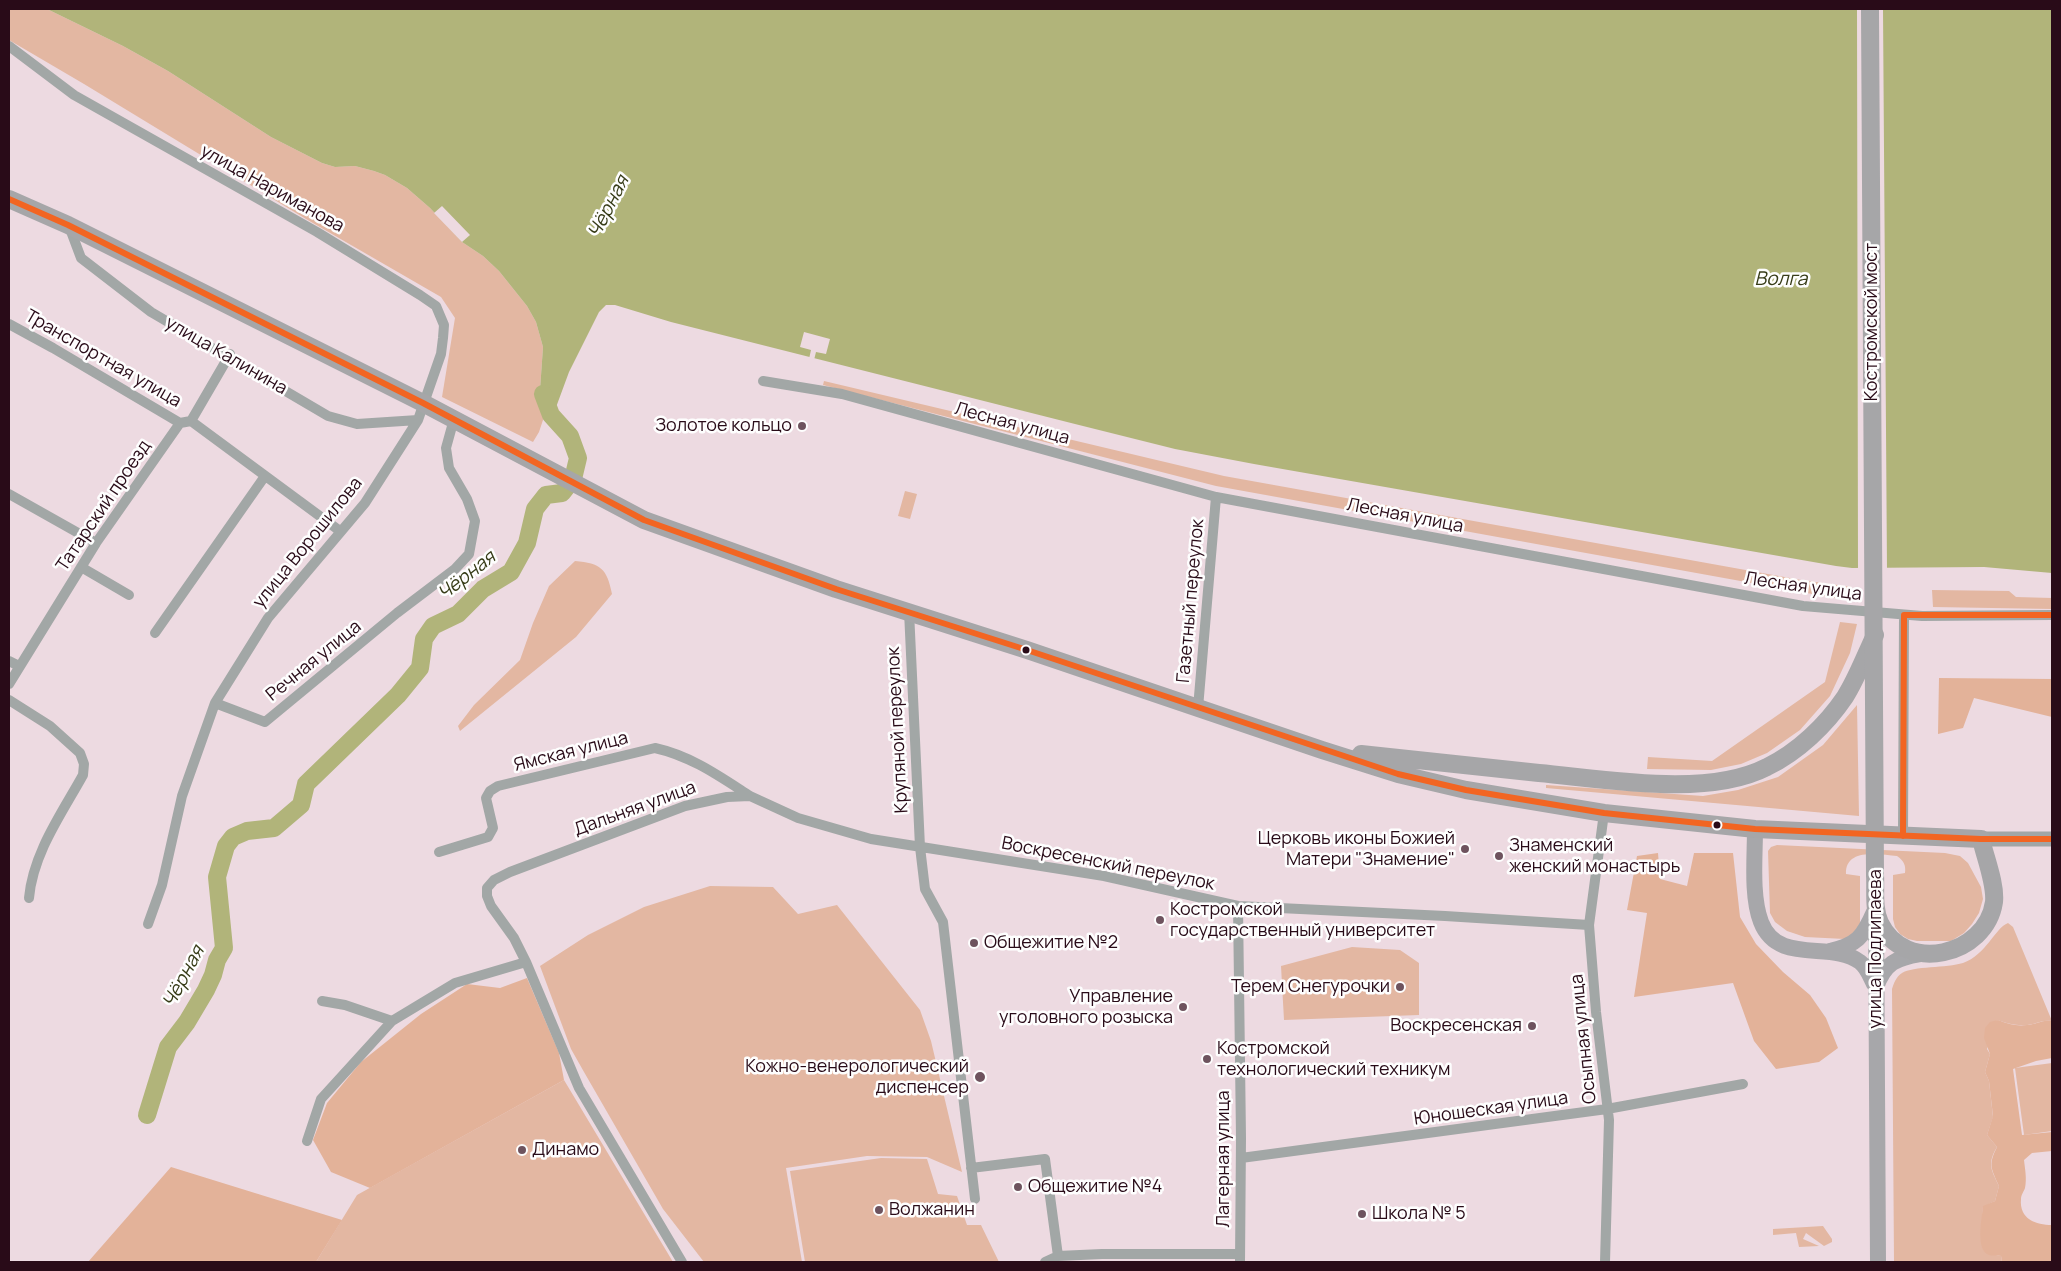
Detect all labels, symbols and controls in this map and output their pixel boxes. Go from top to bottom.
street label: улица Нариманова [196,141,348,237]
water label: Чёрная [584,172,634,242]
street label: Костромской мост [1861,243,1883,401]
water label: Волга [1755,269,1807,291]
street label: Транспортная улица [21,305,185,413]
street label: улица Калинина [161,312,291,400]
street label: Лесная улица [952,398,1072,450]
place label: Золотое кольцо [655,415,792,437]
marker: Золотое кольцо [796,420,808,432]
street label: Татарский проезд [52,436,156,576]
street label: улица Ворошилова [249,473,367,613]
street label: Лесная улица [1345,494,1465,538]
street label: Газетный переулок [1173,518,1209,684]
water label: Чёрная [434,546,500,606]
street label: Лесная улица [1743,568,1863,606]
street label: Речная улица [262,616,366,706]
unlabelled marker [1021,645,1031,655]
street label: Крупяной переулок [883,646,913,814]
street label: Ямская улица [512,727,630,777]
street label: Дальняя улица [571,777,699,841]
unlabelled marker [1712,820,1722,830]
place label: Церковь иконы Божией Матери "Знамение" [1258,828,1455,871]
street label: Воскресенский переулок [1000,833,1216,895]
place label: Знаменский женский монастырь [1509,835,1680,878]
marker: Церковь иконы Божией Матери "Знамение" [1459,843,1471,855]
marker: Знаменский женский монастырь [1493,850,1505,862]
street label: улица Подлипаева [1865,869,1887,1029]
place label: Костромской государственный университет [1170,899,1435,942]
marker: Костромской государственный университет [1154,914,1166,926]
place label: Общежитие №2 [984,932,1118,954]
marker: Общежитие №2 [968,937,980,949]
water label: Чёрная [158,942,210,1012]
street label: Осыпная улица [1566,973,1602,1105]
place label: Терем Cнегурочки [1231,976,1390,998]
marker: Терем Cнегурочки [1394,981,1406,993]
place label: Управление уголовного розыска [999,986,1173,1028]
marker: Управление уголовного розыска [1177,1001,1189,1013]
place label: Воскресенская [1390,1015,1522,1037]
marker: Воскресенская [1526,1020,1538,1032]
place label: Костромской технологический техникум [1217,1038,1450,1080]
marker: Костромской технологический техникум [1201,1053,1213,1065]
place label: Кожно-венерологический диспенсер [745,1056,969,1098]
marker: Кожно-венерологический диспенсер [973,1070,987,1084]
street label: Юношеская улица [1413,1088,1569,1130]
street label: Лагерная улица [1213,1090,1235,1228]
place label: Динамо [532,1139,599,1161]
marker: Динамо [516,1144,528,1156]
place label: Общежитие №4 [1028,1176,1162,1198]
marker: Общежитие №4 [1012,1181,1024,1193]
place label: Волжанин [889,1199,975,1221]
place label: Школа № 5 [1372,1203,1466,1225]
marker: Волжанин [873,1204,885,1216]
marker: Школа № 5 [1356,1208,1368,1220]

